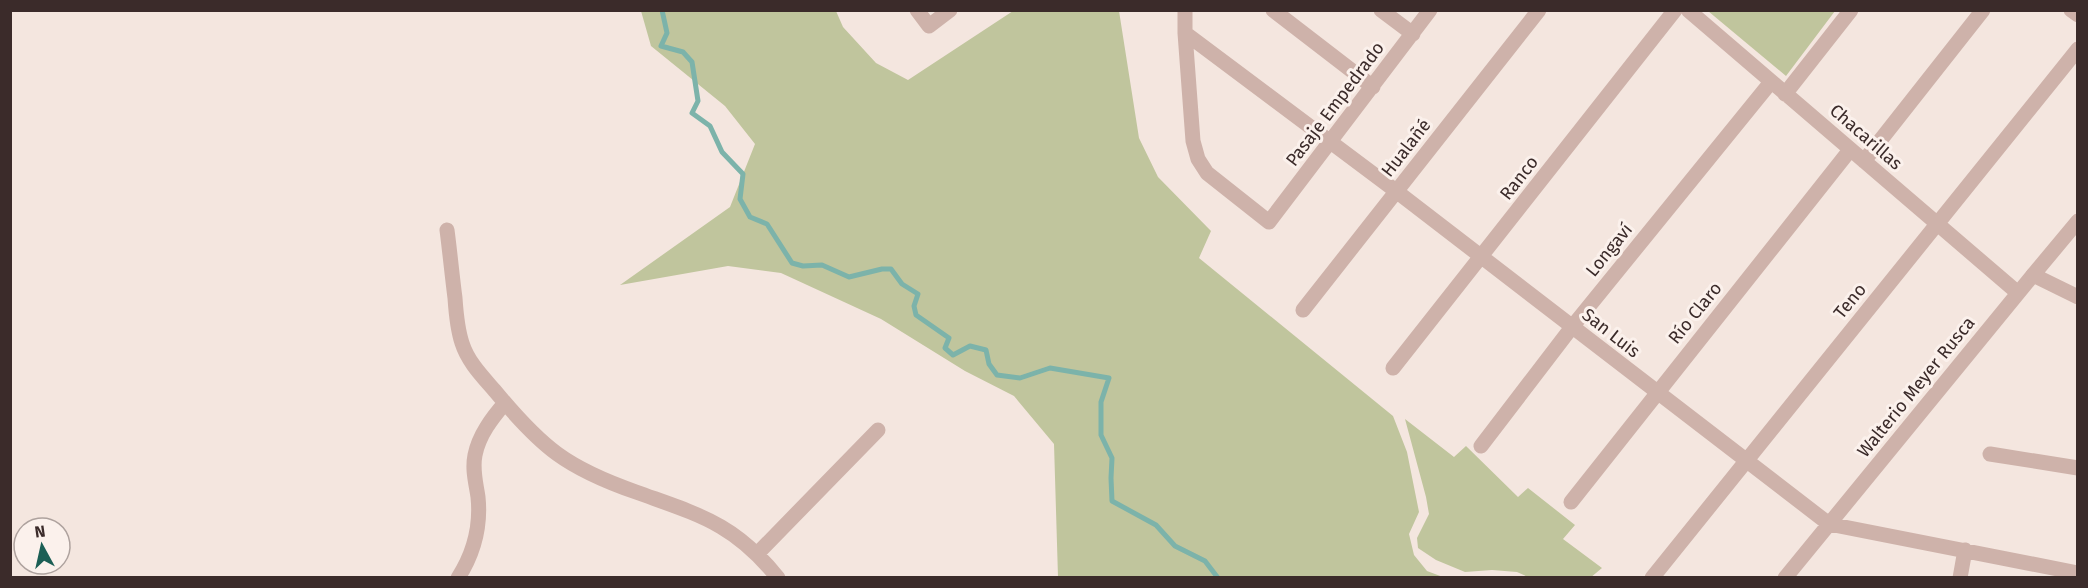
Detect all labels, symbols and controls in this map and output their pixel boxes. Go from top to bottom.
street label: Pasaje Empedrado [1281,37,1389,171]
street label: Chacarillas [1825,100,1907,174]
street label: Hualañé [1377,115,1435,181]
street label: Ranco [1495,152,1543,204]
street label: Longaví [1581,219,1637,281]
street label: Río Claro [1663,278,1727,348]
street label: Teno [1829,279,1871,323]
street label: San Luis [1578,304,1644,362]
street label: Walterio Meyer Rusca [1853,312,1979,462]
north arrow [12,516,72,576]
text: N [33,521,47,542]

